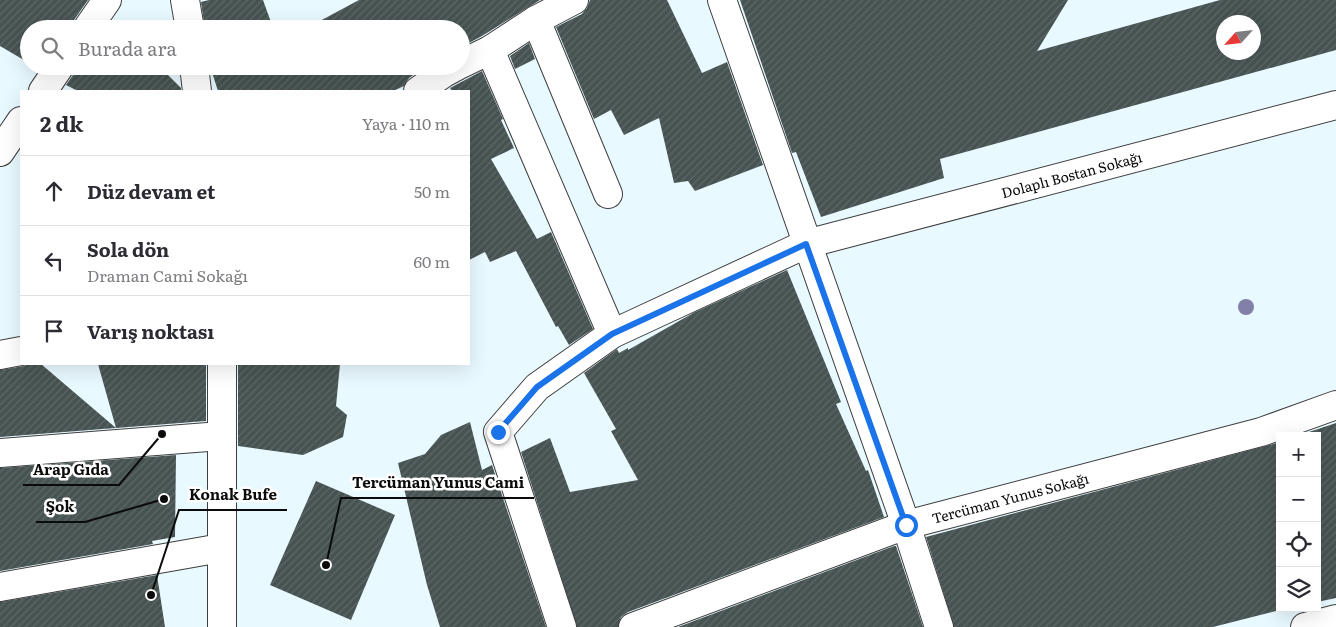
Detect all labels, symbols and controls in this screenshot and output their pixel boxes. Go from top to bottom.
north arrow [1216,15,1261,60]
search box [20,20,470,75]
icon: search [38,34,66,62]
text: Burada ara [78,34,177,62]
text: 2 dk [40,107,83,138]
text: Yaya · 110 m [362,111,450,135]
street label: Dolaplı Bostan Sokağı [999,146,1144,202]
icon: ahead [40,177,68,205]
text: Düz devam et [87,177,215,205]
text: 50 m [414,179,450,203]
text: Sola dön [87,235,169,263]
icon: left [40,247,68,275]
text: 60 m [413,249,450,273]
text: Draman Cami Sokağı [87,263,248,287]
icon: arrive [40,317,68,345]
text: Varış noktası [87,317,214,345]
route end [487,421,510,444]
map controls [1276,432,1321,612]
button: + [1276,432,1321,477]
callout: Arap Gıda [23,455,119,485]
text: Arap Gıda [33,457,109,480]
callout: Tercüman Yunus Cami [341,468,534,498]
street label: Tercüman Yunus Sokağı [929,468,1091,528]
text: Tercüman Yunus Cami [352,470,525,493]
button: − [1276,477,1321,522]
callout: Konak Bufe [179,480,287,510]
text: Konak Bufe [189,482,278,505]
callout: Şok [36,492,85,522]
text: Şok [46,494,75,517]
route start [895,514,918,537]
button: locate [1276,522,1321,567]
button: layers [1276,567,1321,612]

